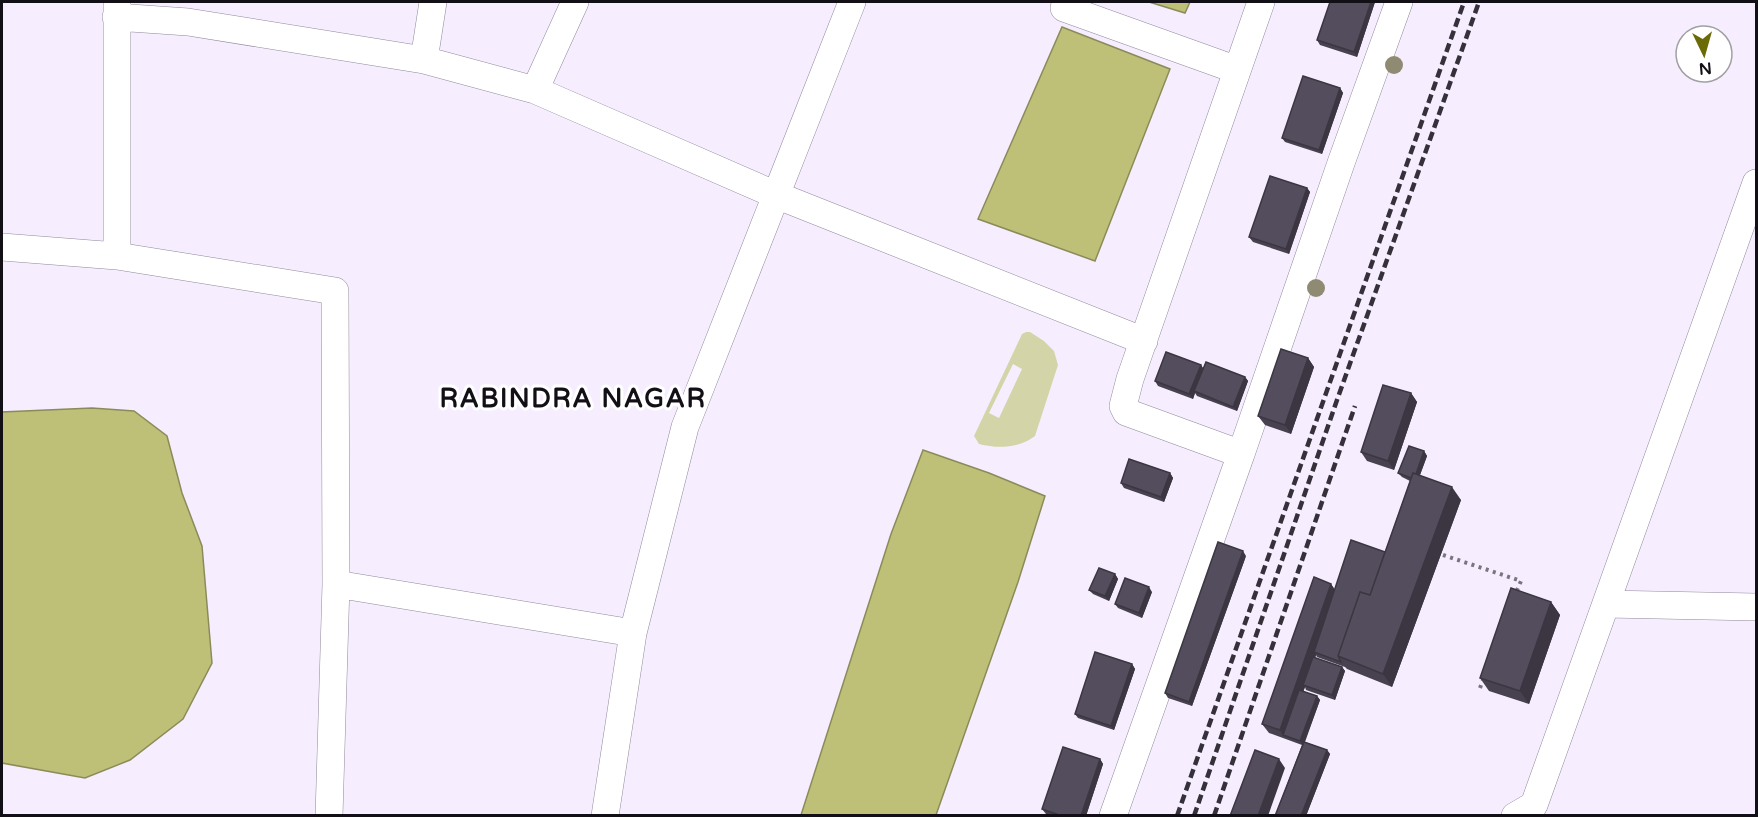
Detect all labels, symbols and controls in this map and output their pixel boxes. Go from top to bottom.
north arrow [1674,24,1734,84]
text: N [1698,57,1712,78]
district label: RABINDRA NAGAR [440,383,706,414]

